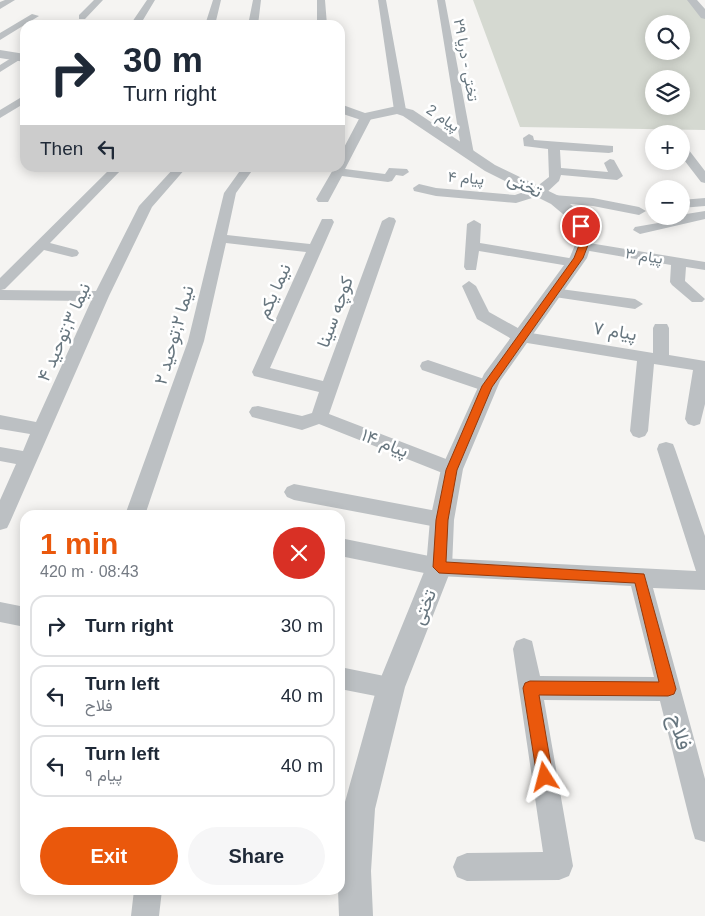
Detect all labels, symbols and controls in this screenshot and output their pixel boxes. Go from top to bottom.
map controls [645,15,690,225]
button: search [645,15,690,60]
street label: تختی - دریا ۲۹ [449,17,482,103]
icon: right [40,40,105,105]
text: 30 m [123,40,203,79]
button: layers [645,70,690,115]
text: Turn right [123,81,216,106]
street label: پیام 2 [422,100,463,136]
button: + [645,125,690,170]
icon: left [93,135,121,163]
text: Then [40,138,83,159]
street label: پیام ۴ [447,167,485,190]
street label: تختی [504,168,546,203]
button: − [645,180,690,225]
pin [560,205,602,247]
icon: arrive [567,212,595,240]
street label: پيام ۳ [624,244,664,269]
street label: نیما یکم [253,260,297,322]
street label: کوچه سینا [313,274,359,351]
street label: نیما ۳;توحید ۴ [33,280,96,385]
street label: نیما ۲;توحید ۲ [150,283,199,387]
street label: پیام ۷ [592,318,638,346]
street label: پیام ۱۴ [358,425,411,463]
text: 1 min [40,527,118,560]
button: close [273,527,325,579]
text: 420 m · 08:43 [40,563,139,580]
street label: تختی [408,587,441,628]
icon: right [42,612,70,640]
text: Turn right [85,615,173,636]
text: 30 m [281,615,323,636]
text: Turn left [85,673,160,694]
icon: left [42,682,70,710]
text: 40 m [281,685,323,706]
text: فلاح [85,697,113,714]
street label: فلاح [662,711,696,753]
text: Turn left [85,743,160,764]
position arrow [518,750,570,802]
icon: left [42,752,70,780]
text: 40 m [281,755,323,776]
text: پیام ۹ [85,767,122,784]
button: Exit [40,827,178,885]
button: Share [188,827,325,885]

